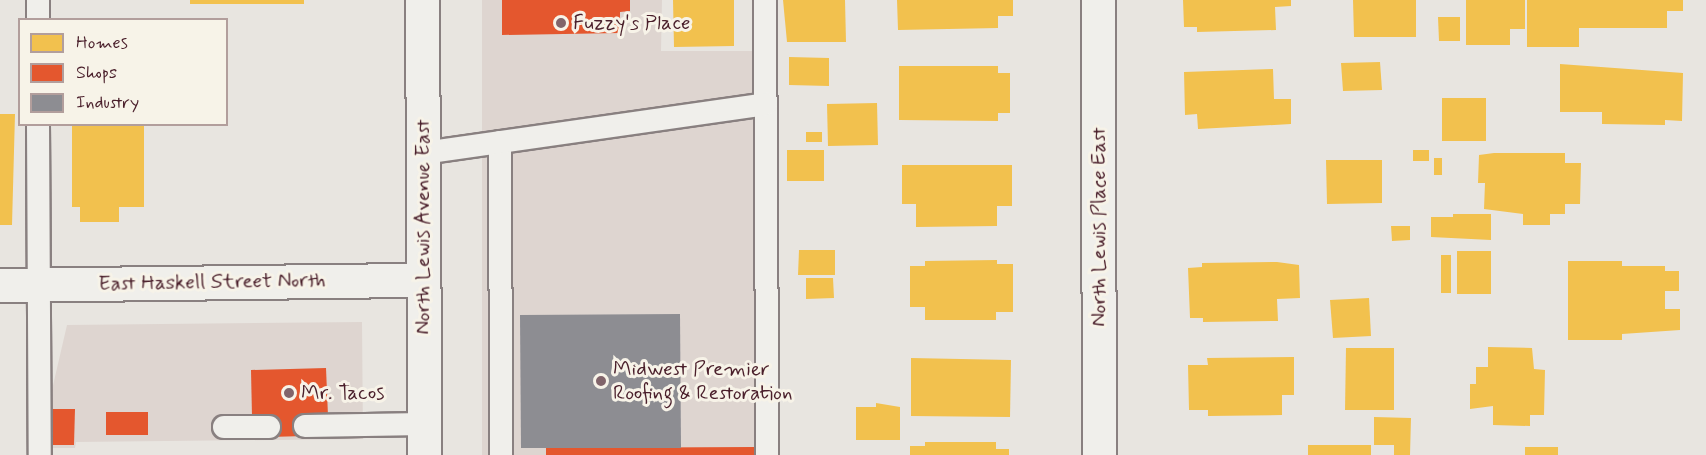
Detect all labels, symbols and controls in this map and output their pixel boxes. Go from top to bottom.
place label: Fuzzy's Place [573,10,691,36]
marker: Fuzzy's Place [554,16,568,30]
legend [18,18,228,126]
text: Homes [76,31,128,55]
text: Shops [76,61,117,85]
text: Industry [76,91,139,115]
street label: North Lewis Avenue East [410,118,436,336]
street label: North Lewis Place East [1086,127,1112,327]
street label: East Haskell Street North [98,267,326,297]
place label: Midwest Premier Roofing & Restoration [613,356,793,406]
marker: Midwest Premier Roofing & Restoration [594,374,608,388]
place label: Mr. Tacos [301,380,385,406]
marker: Mr. Tacos [282,386,296,400]

